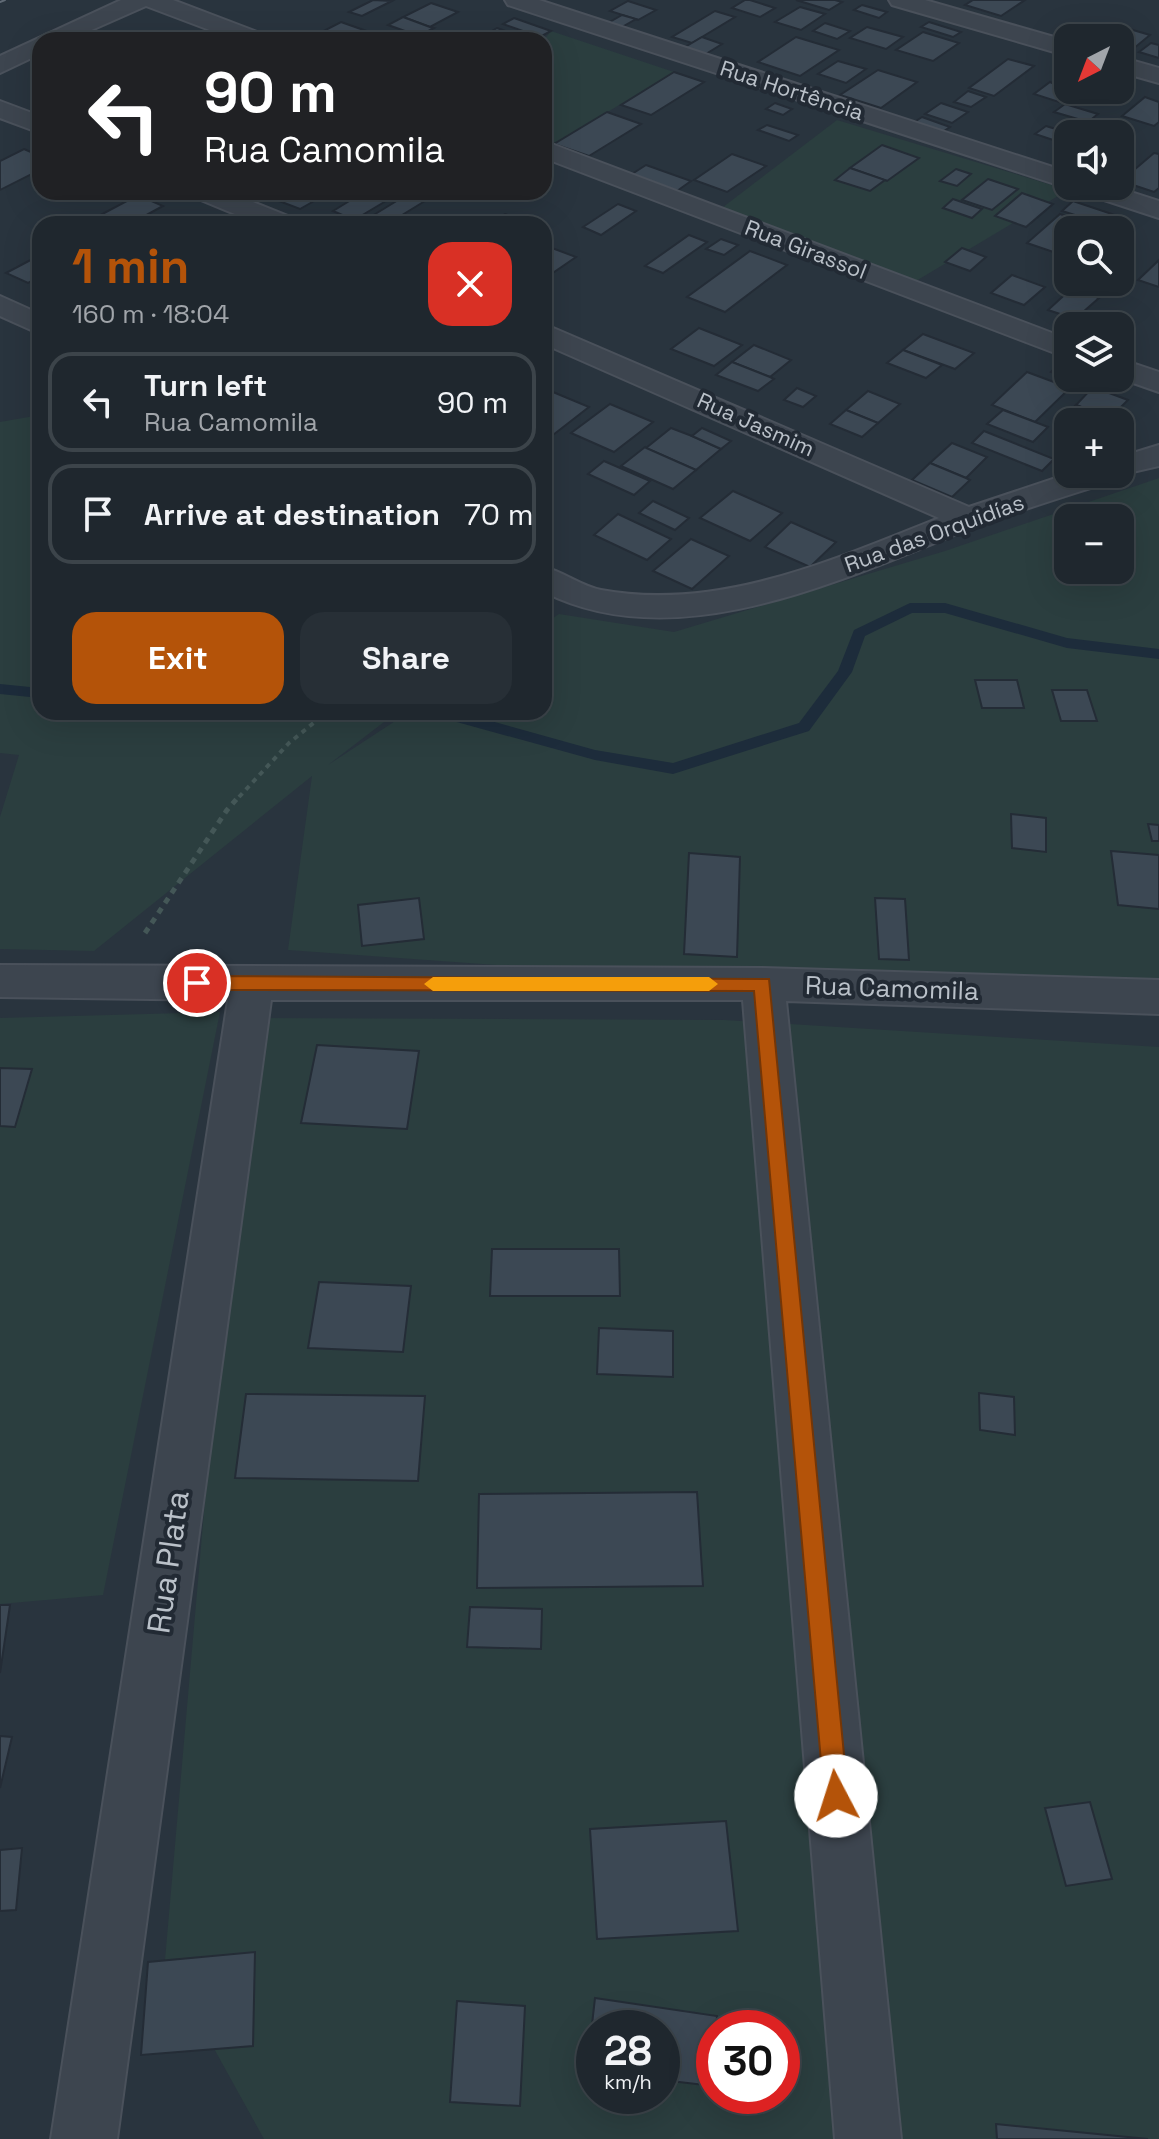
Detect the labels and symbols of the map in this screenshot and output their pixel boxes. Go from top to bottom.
north arrow [1054,24,1134,104]
street label: Rua Hortência [717,54,868,127]
street label: Rua Girassol [741,213,871,285]
street label: Rua Jasmim [693,386,819,462]
street label: Rua das Orquidías [840,488,1028,578]
pin [163,949,231,1017]
street label: Rua Camomila [804,968,980,1008]
street label: Rua Plata [138,1488,198,1636]
position arrow [794,1754,878,1838]
speed limit sign: 30 [696,2010,800,2114]

